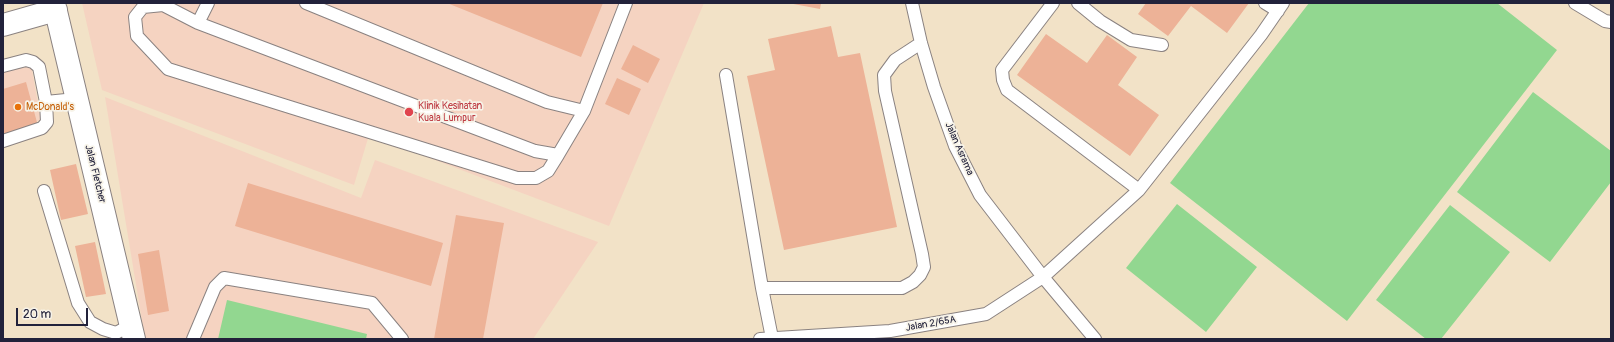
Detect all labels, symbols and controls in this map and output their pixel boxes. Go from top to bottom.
place label: Klinik Kesihatan Kuala Lumpur [418,100,482,124]
place label: McDonald's [26,101,74,113]
marker: McDonald's [13,102,23,112]
marker: Klinik Kesihatan Kuala Lumpur [403,106,415,118]
street label: Jalan Asrama [942,121,976,177]
street label: Jalan Fletcher [82,144,108,204]
scale bar [18,300,90,326]
text: 20 m [23,307,51,322]
street label: Jalan 2/65A [905,314,957,334]

